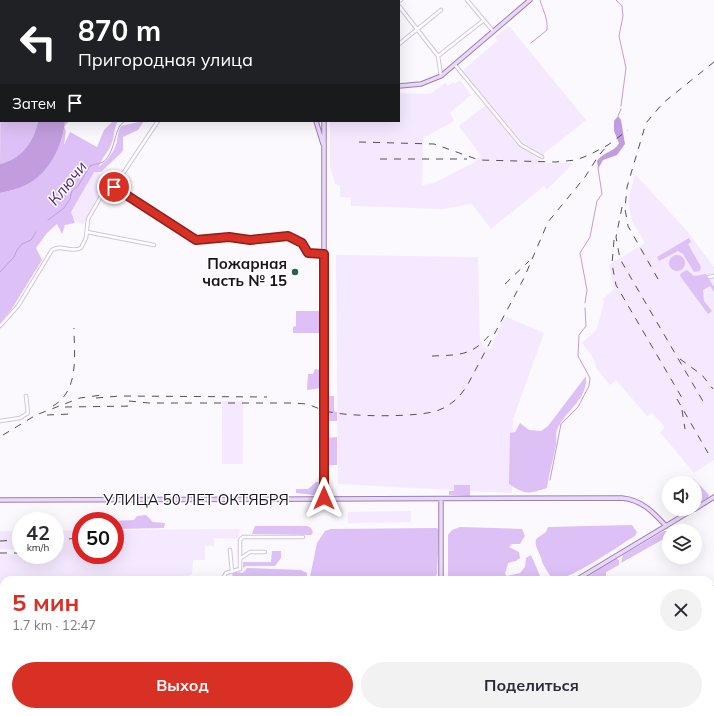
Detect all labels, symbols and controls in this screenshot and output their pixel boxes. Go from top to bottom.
text: 870 m [78,13,161,48]
icon: left [12,16,64,68]
text: Пригородная улица [78,48,253,71]
icon: arrive [64,92,86,114]
text: Затем [12,94,56,113]
water label: Ключи [43,157,91,209]
pin [97,170,131,204]
icon: arrive [103,176,125,198]
place label: Пожарная часть № 15 [202,254,287,290]
marker: Пожарная часть № 15 [290,267,300,277]
map controls [662,476,702,564]
button: sound [662,476,702,516]
position arrow [303,477,345,519]
street label: УЛИЦА 50 ЛЕТ ОКТЯБРЯ [102,490,289,509]
speed limit sign: 50 [72,512,124,564]
text: 42 [26,520,50,545]
button: layers [662,524,702,564]
text: km/h [27,541,49,554]
text: 5 мин [12,587,79,617]
button: close [660,589,702,631]
text: 1.7 km · 12:47 [12,617,96,633]
button: Выход [12,662,353,708]
button: Поделиться [361,662,702,708]

